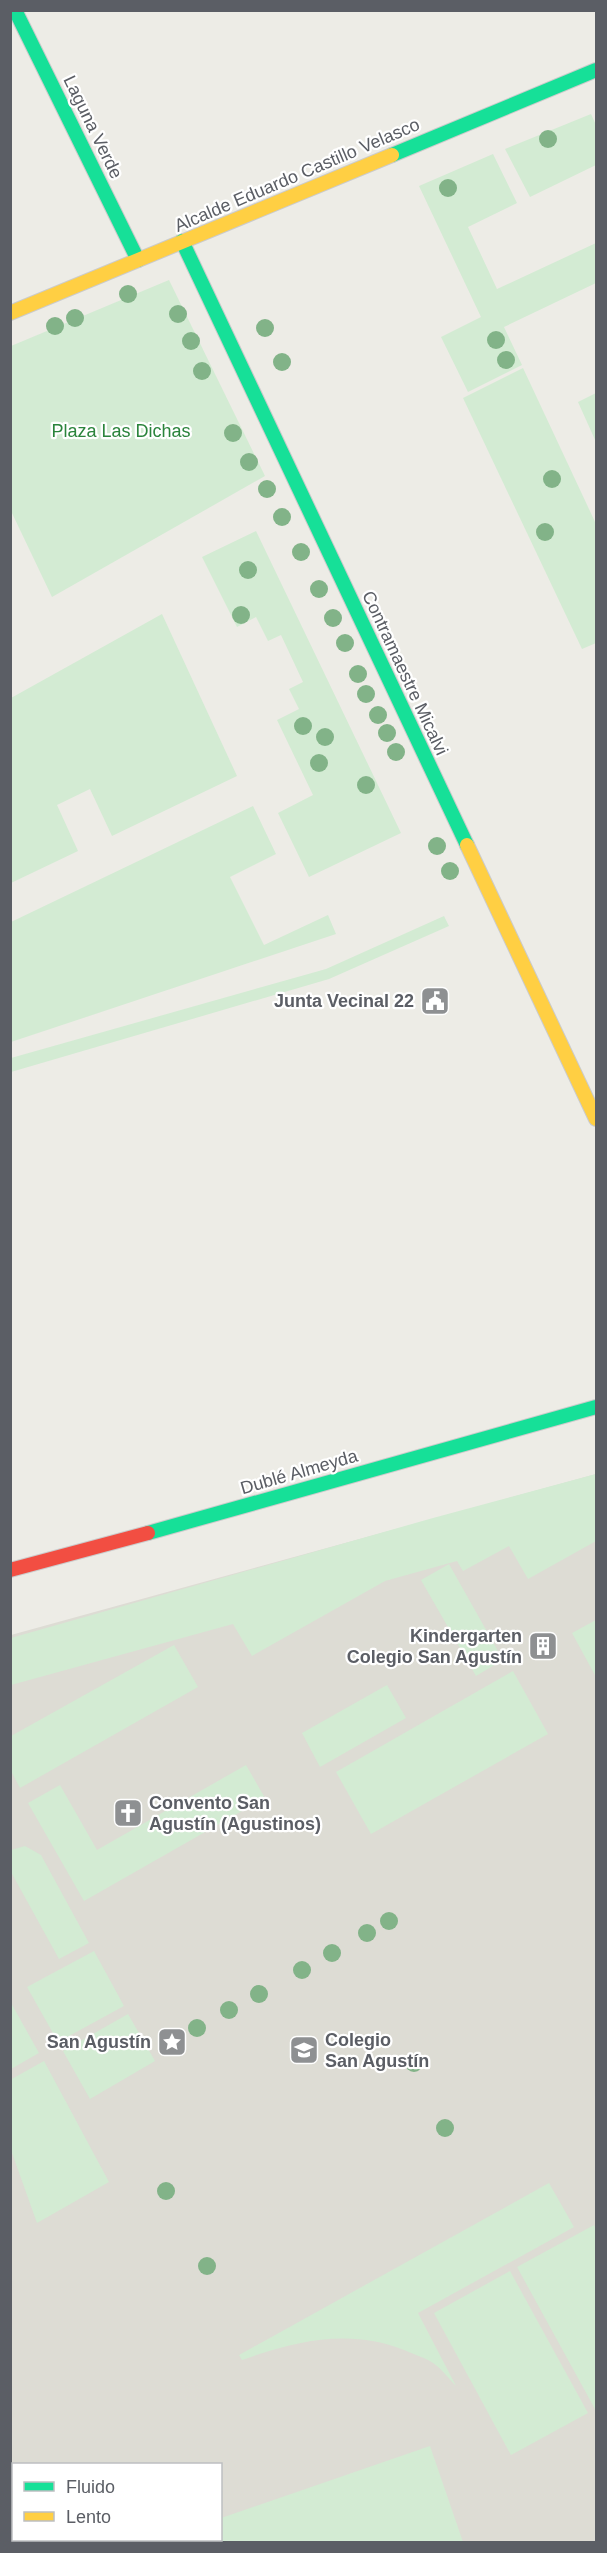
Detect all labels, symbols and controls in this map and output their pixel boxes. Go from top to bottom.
street label: Laguna Verde [59,72,127,182]
street label: Alcalde Eduardo Castillo Velasco [172,114,422,236]
park label: Plaza Las Dichas [51,421,191,441]
street label: Contramaestre Micalvi [358,588,452,758]
public building icon: Junta Vecinal 22 [419,985,451,1017]
place label: Junta Vecinal 22 [274,991,414,1011]
street label: Dublé Almeyda [238,1445,361,1498]
place label: Kindergarten Colegio San Agustín [347,1626,522,1667]
building icon: Kindergarten Colegio San Agustín [527,1630,559,1662]
place label: Convento San Agustín (Agustinos) [149,1793,321,1834]
church icon: Convento San Agustín (Agustinos) [112,1797,144,1829]
place icon: San Agustín [156,2026,188,2058]
place label: Colegio San Agustín [325,2030,429,2071]
place label: San Agustín [47,2032,151,2052]
school or university icon: Colegio San Agustín [288,2034,320,2066]
legend [12,2463,222,2541]
text: Fluido [66,2477,115,2497]
text: Lento [66,2507,111,2527]

